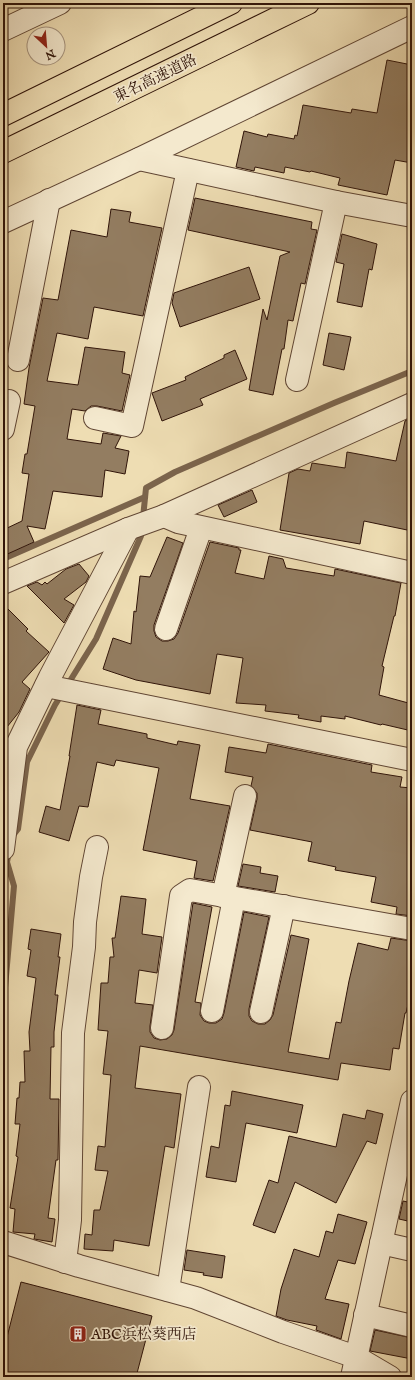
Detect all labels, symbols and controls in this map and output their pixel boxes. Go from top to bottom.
north arrow [26,26,66,66]
text: N [42,45,58,63]
street label: 東名高速道路 [111,50,200,107]
building icon: ABC浜松葵西店 [68,1324,88,1344]
place label: ABC浜松葵西店 [90,1325,197,1344]

